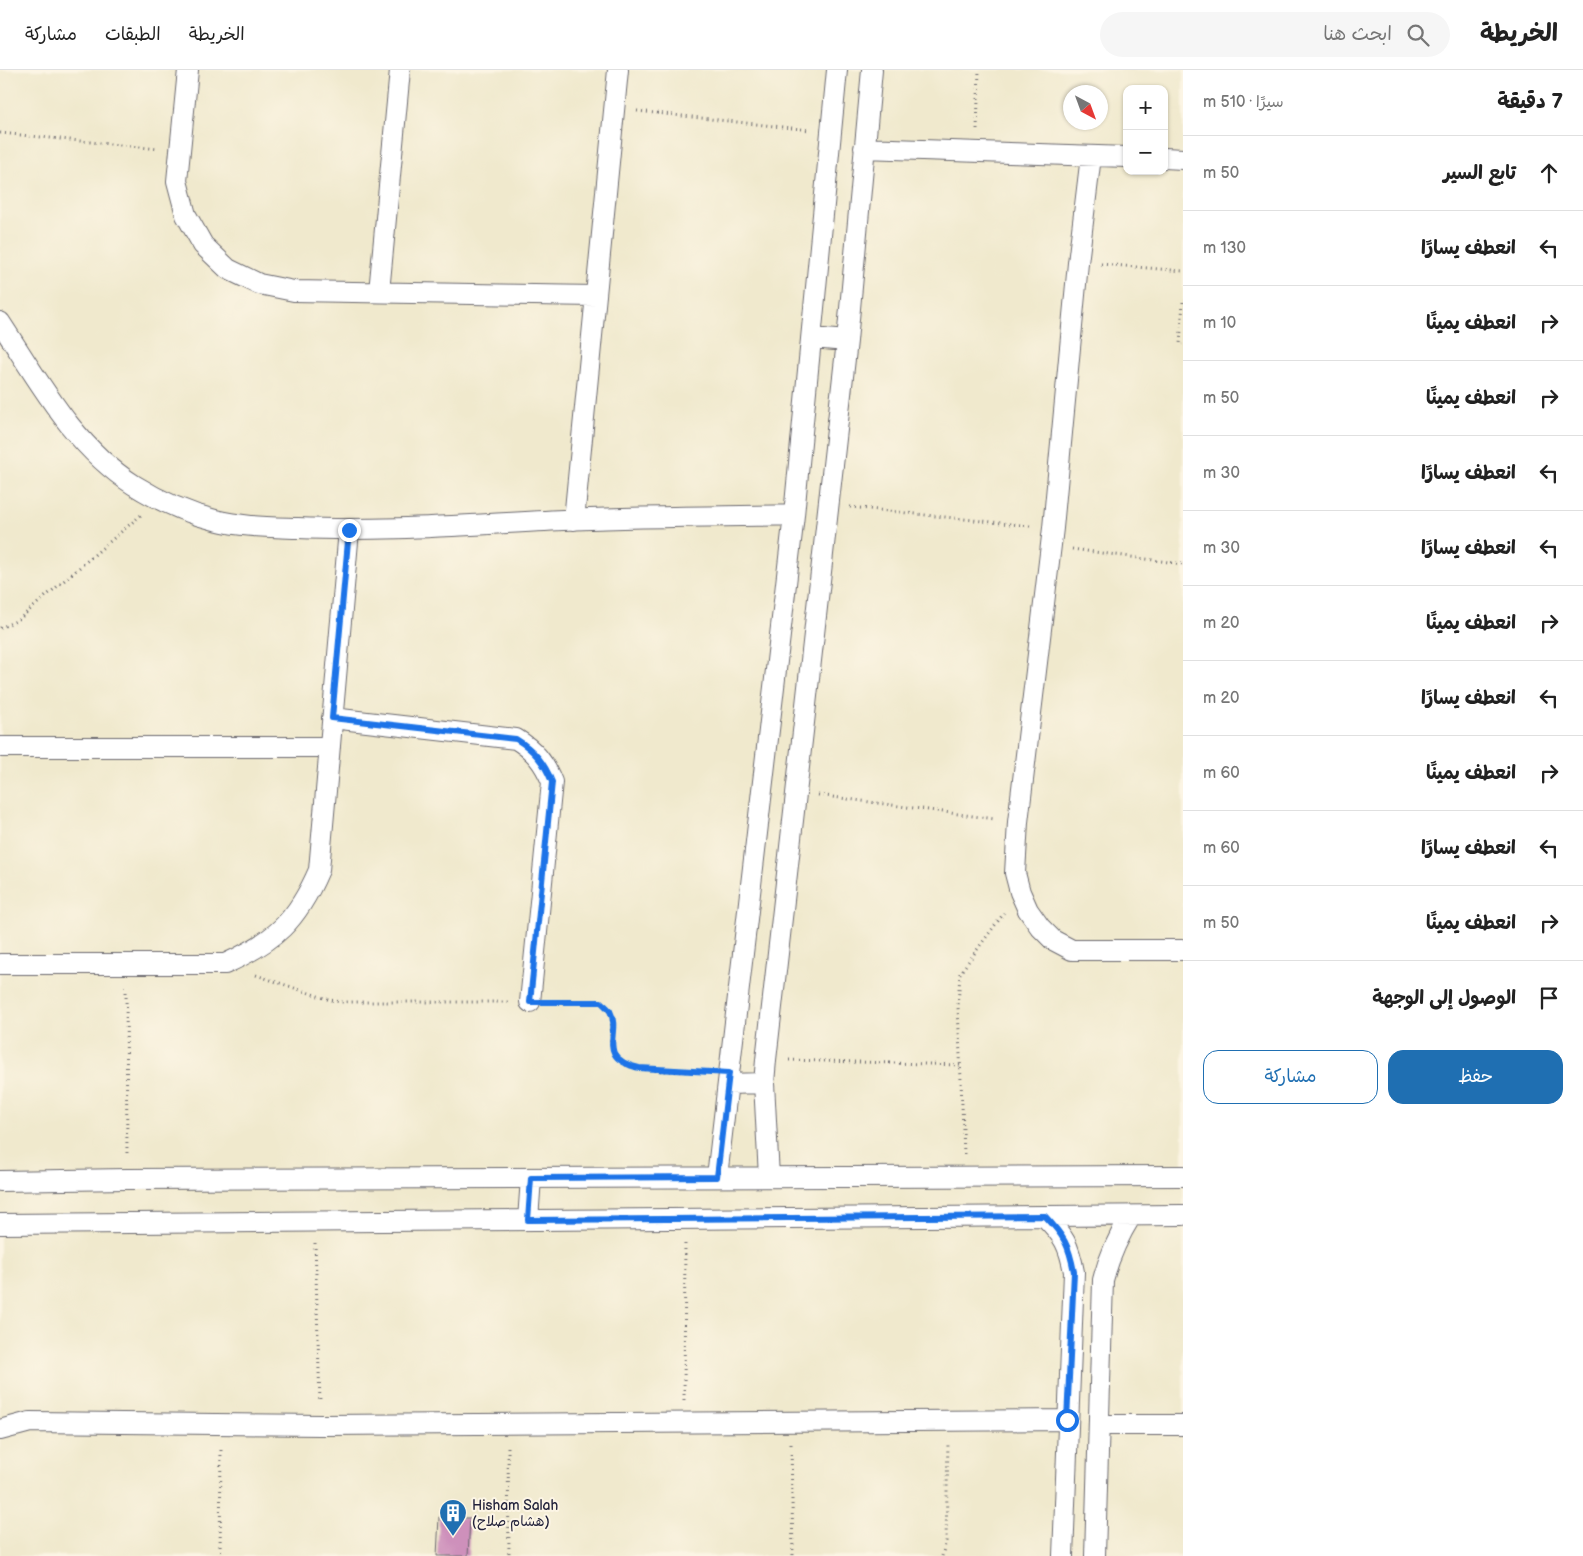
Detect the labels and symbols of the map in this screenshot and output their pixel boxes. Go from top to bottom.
north arrow [1063,85,1108,130]
route end [338,519,361,542]
route start [1056,1409,1079,1432]
place label: Hisham Salah (هشام صلاح) [472,1497,559,1532]
building icon: Hisham Salah (هشام صلاح) [438,1498,468,1537]

